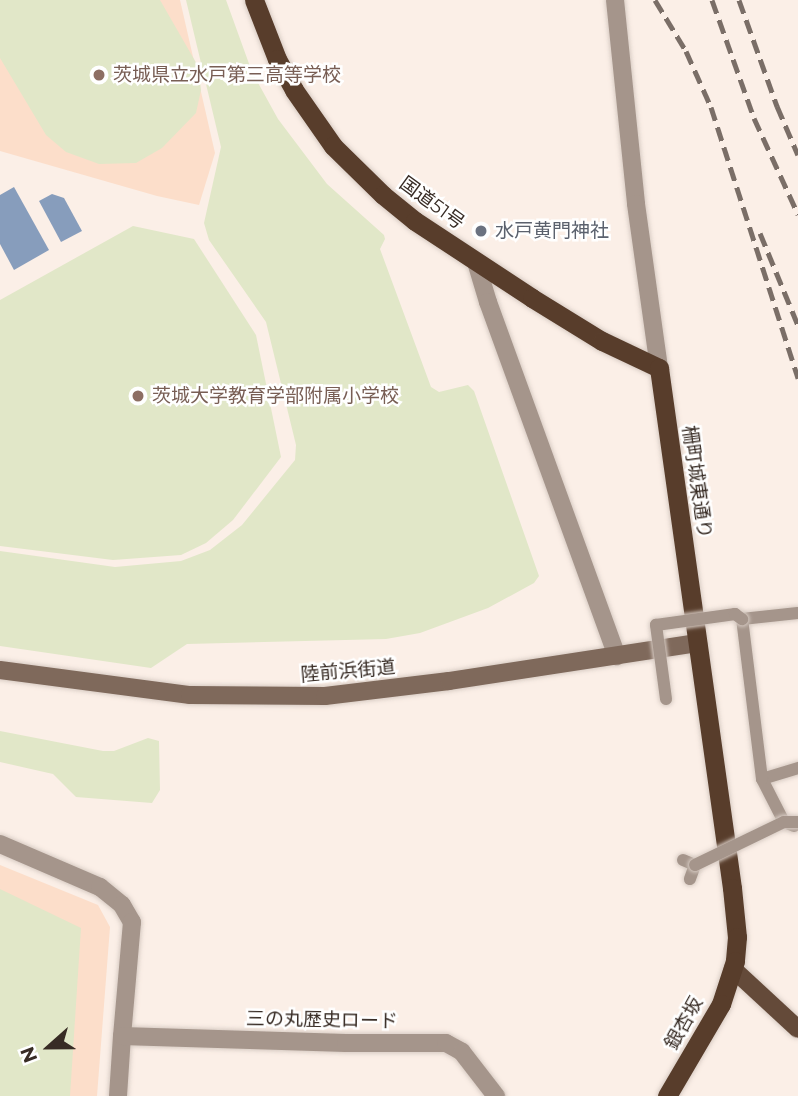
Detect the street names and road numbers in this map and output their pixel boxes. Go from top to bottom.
street label: 国道51号 [395,172,469,234]
street label: 柵町城東通り [678,424,716,540]
street label: 陸前浜街道 [300,656,396,686]
street label: 銀杏坂 [660,993,708,1053]
street label: 三の丸歴史ロード [246,1007,398,1033]

